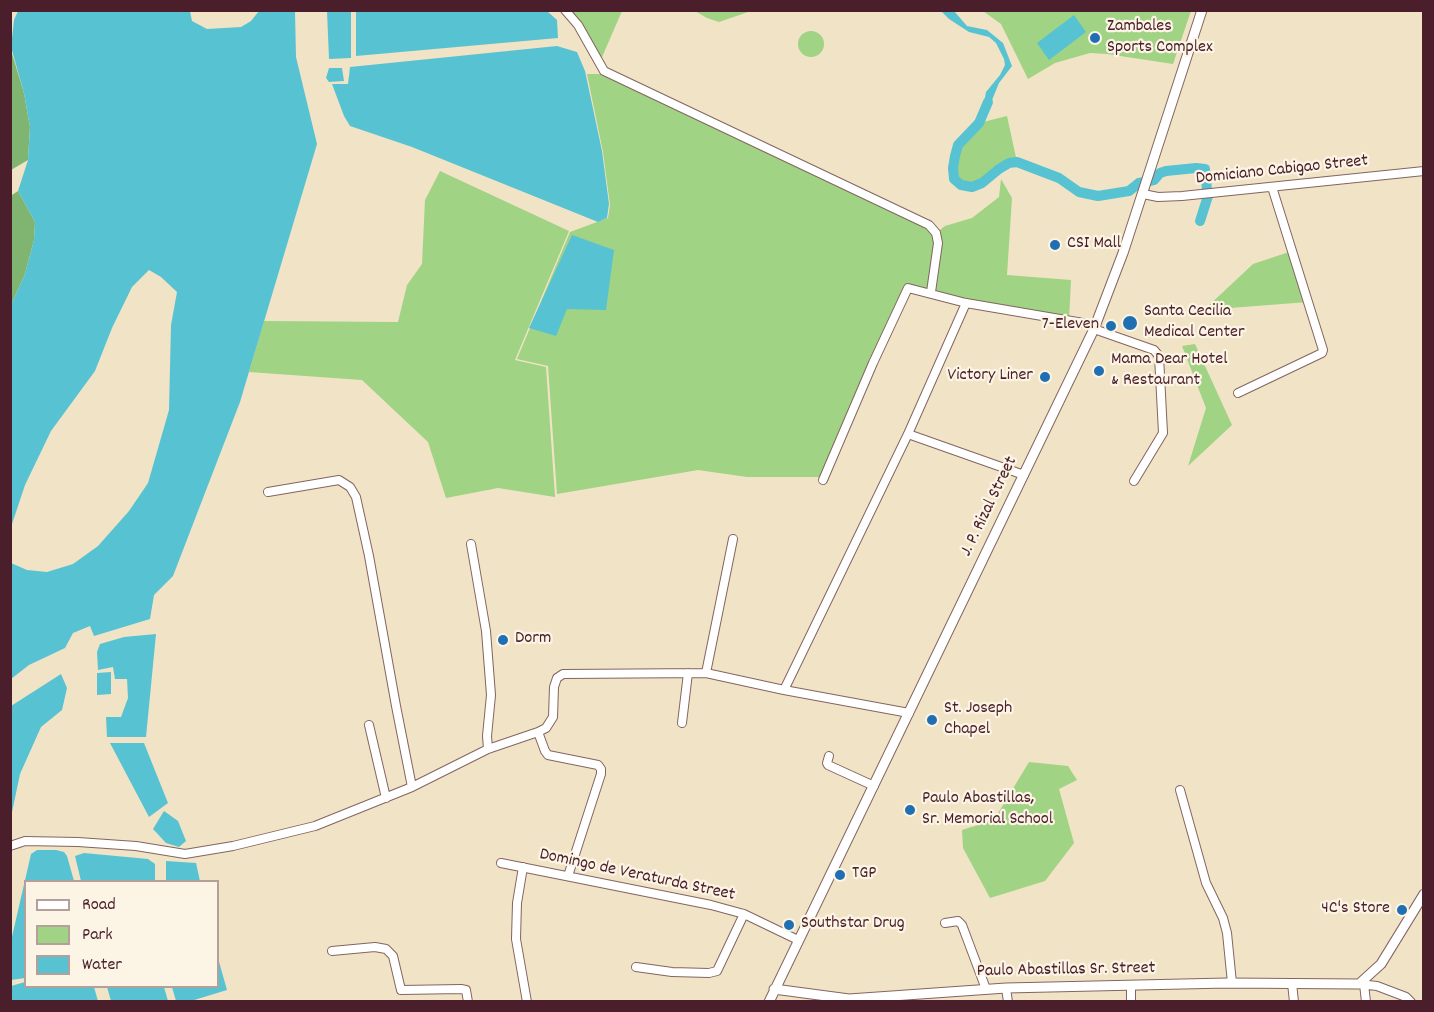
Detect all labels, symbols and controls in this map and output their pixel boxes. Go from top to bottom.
place label: Zambales Sports Complex [1107,17,1213,60]
marker: Zambales Sports Complex [1088,31,1102,45]
street label: Domiciano Cabigao Street [1195,151,1369,191]
place label: CSI Mall [1067,234,1121,256]
marker: CSI Mall [1048,238,1062,252]
place label: Santa Cecilia Medical Center [1144,302,1245,344]
marker: Santa Cecilia Medical Center [1121,314,1139,332]
place label: 7-Eleven [1042,315,1099,337]
marker: 7-Eleven [1104,319,1118,333]
place label: Mama Dear Hotel & Restaurant [1111,350,1227,392]
marker: Mama Dear Hotel & Restaurant [1092,364,1106,378]
place label: Victory Liner [948,366,1033,388]
marker: Victory Liner [1038,370,1052,384]
street label: J. P. Rizal Street [957,454,1023,560]
place label: Dorm [515,629,551,651]
marker: Dorm [496,633,510,647]
place label: St. Joseph Chapel [944,699,1012,742]
marker: St. Joseph Chapel [925,713,939,727]
place label: Paulo Abastillas, Sr. Memorial School [922,789,1053,832]
marker: Paulo Abastillas, Sr. Memorial School [903,803,917,817]
street label: Domingo de Veraturda Street [537,845,737,907]
place label: TGP [852,864,876,886]
marker: TGP [833,868,847,882]
legend [24,880,219,988]
text: Road [82,893,116,918]
place label: 4C's Store [1321,899,1390,921]
marker: 4C's Store [1395,903,1409,917]
place label: Southstar Drug [801,914,905,936]
marker: Southstar Drug [782,918,796,932]
text: Park [82,923,113,948]
text: Water [82,953,122,978]
street label: Paulo Abastillas Sr. Street [977,959,1155,983]

